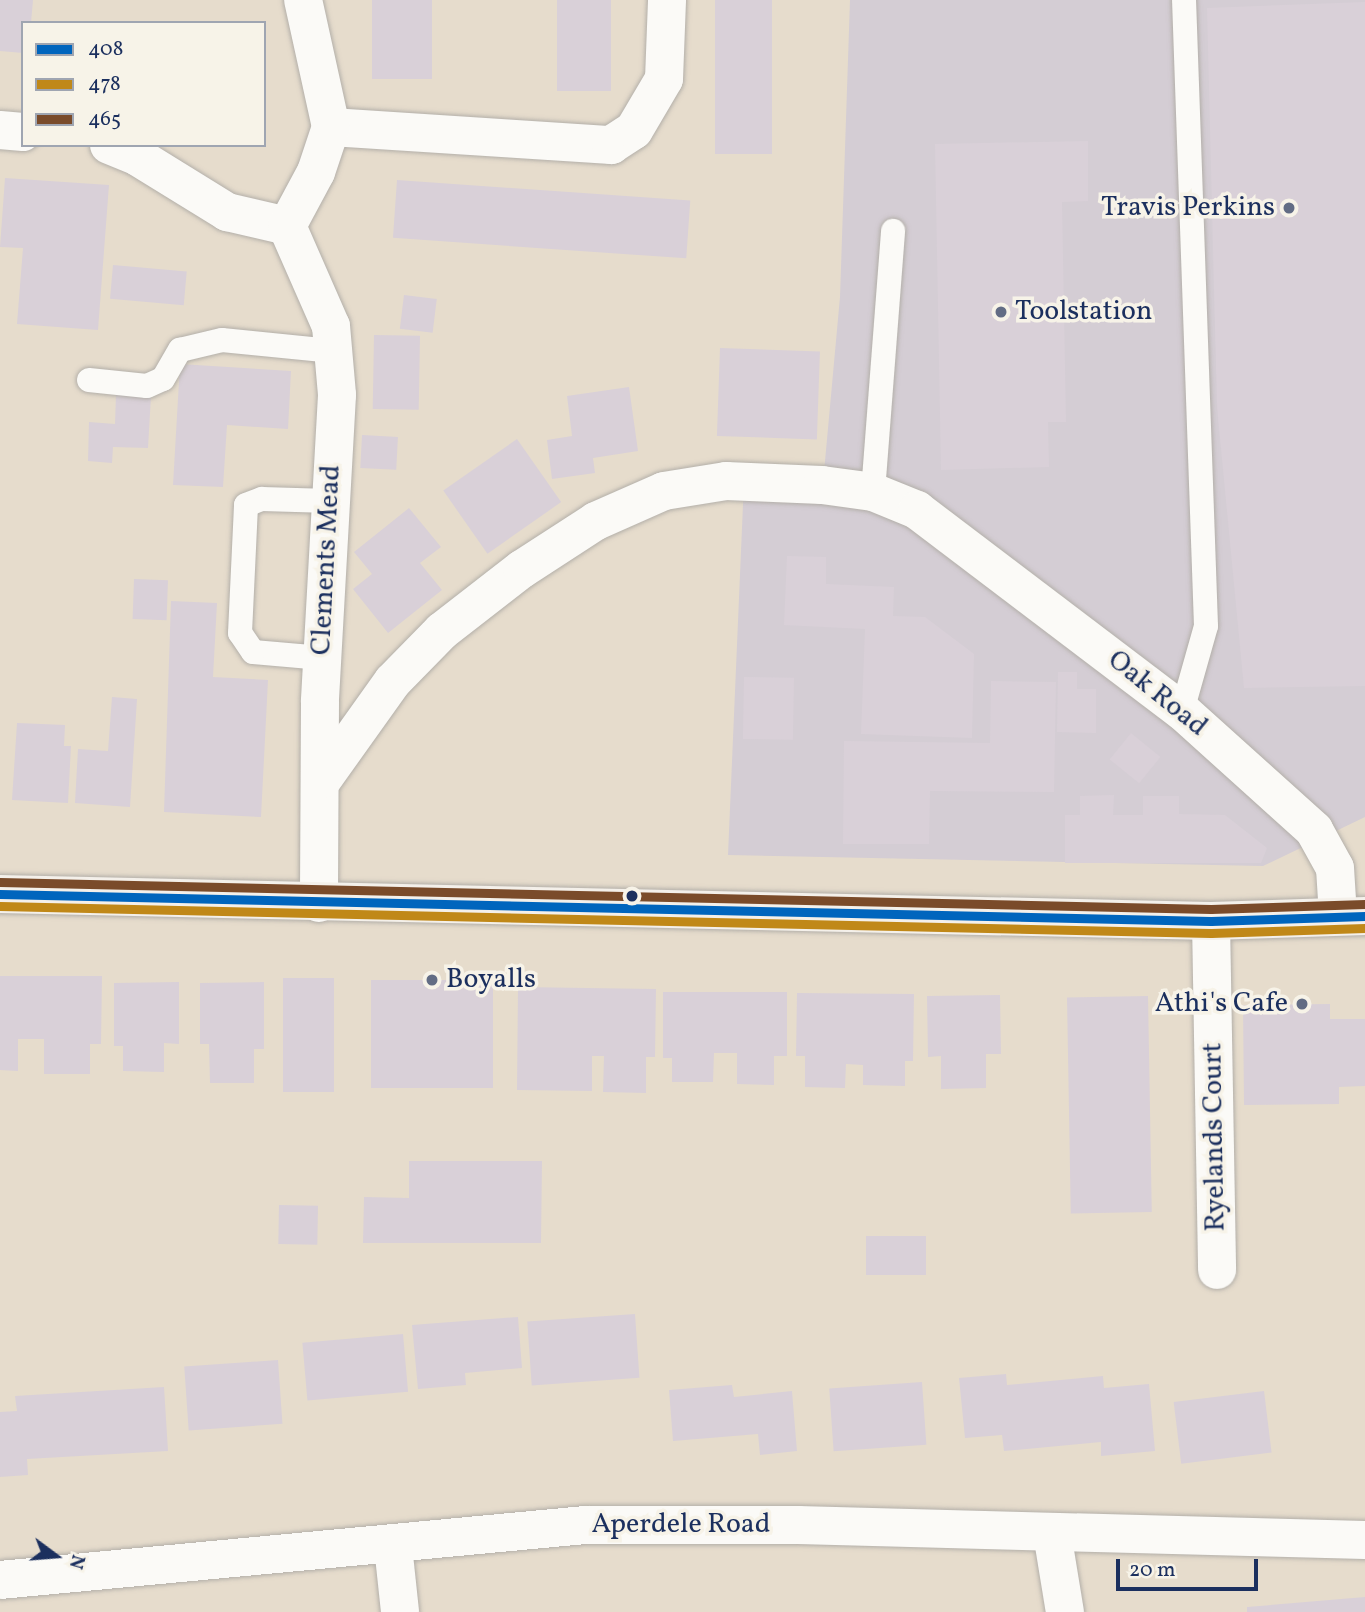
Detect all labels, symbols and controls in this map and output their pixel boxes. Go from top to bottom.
legend [21,21,266,147]
text: 408 [88,35,123,64]
text: 478 [88,70,121,99]
text: 465 [88,105,121,134]
place label: Travis Perkins [1101,191,1275,225]
marker: Travis Perkins [1281,200,1297,216]
place label: Toolstation [1015,295,1153,329]
marker: Toolstation [993,304,1009,320]
street label: Clements Mead [305,464,349,656]
street label: Oak Road [1100,644,1214,744]
unlabelled marker [625,889,639,903]
place label: Boyalls [446,963,536,997]
marker: Boyalls [424,972,440,988]
place label: Athi's Cafe [1155,987,1288,1021]
marker: Athi's Cafe [1294,996,1310,1012]
street label: Ryelands Court [1197,1042,1233,1232]
street label: Aperdele Road [591,1508,771,1542]
north arrow [21,1521,91,1591]
scale bar [1120,1546,1262,1590]
text: N [62,1552,91,1572]
text: 20 m [1129,1556,1175,1585]

